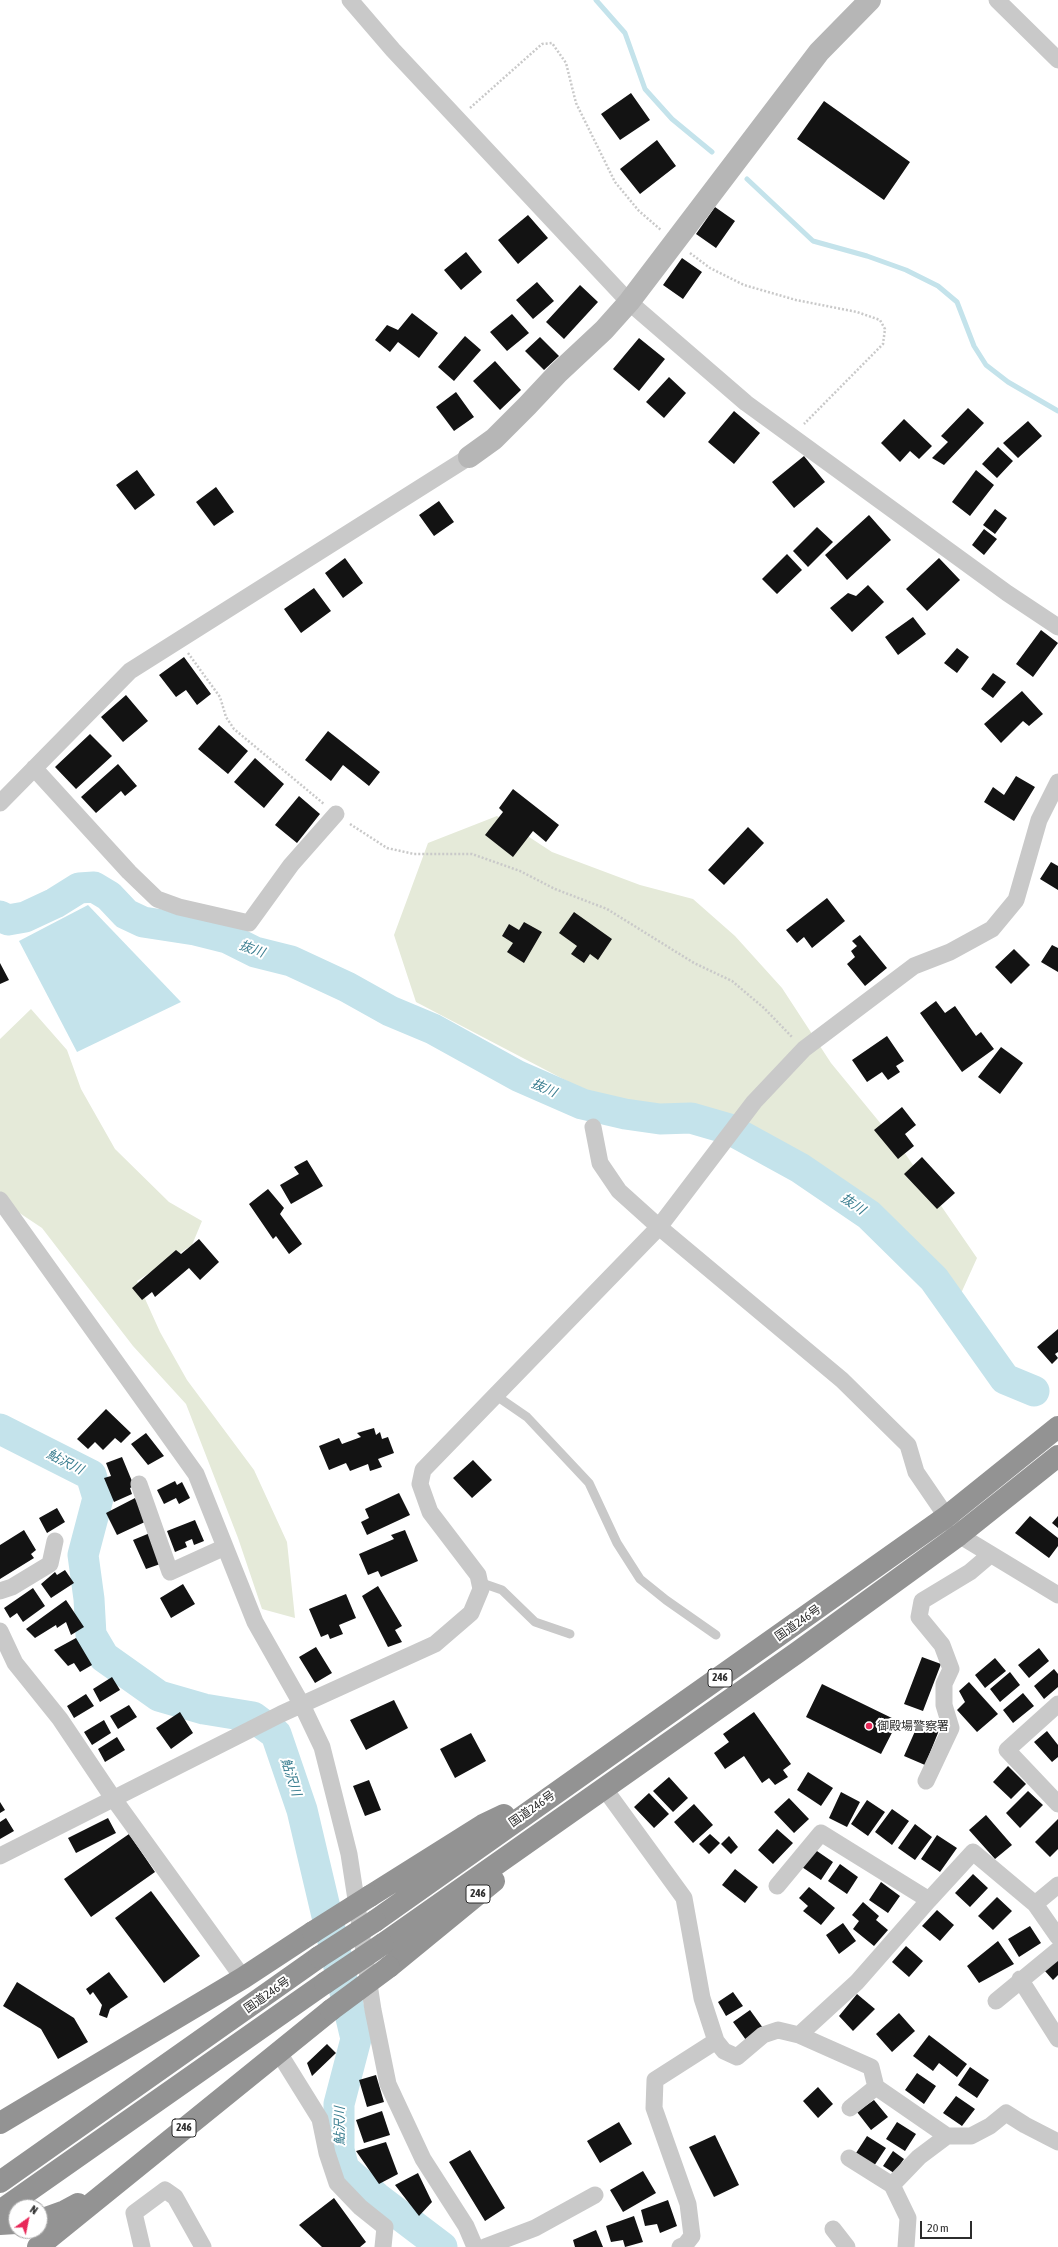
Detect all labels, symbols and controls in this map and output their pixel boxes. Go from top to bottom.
water label: 抜川 [237,937,267,961]
water label: 抜川 [529,1076,559,1100]
water label: 抜川 [838,1190,868,1218]
water label: 鮎沢川 [44,1446,86,1478]
street label: 国道246号 [772,1602,824,1644]
road number: 246 [708,1669,732,1687]
place label: 御殿場警察署 [877,1719,949,1733]
marker: 御殿場警察署 [864,1721,874,1731]
water label: 鮎沢川 [278,1756,304,1798]
street label: 国道246号 [506,1788,558,1830]
road number: 246 [466,1885,490,1903]
street label: 国道246号 [241,1974,293,2016]
water label: 鮎沢川 [332,2107,348,2145]
road number: 246 [172,2119,196,2137]
north arrow [8,2199,48,2239]
text: N [28,2203,40,2217]
scale bar [922,2213,974,2239]
text: 20 m [927,2221,949,2235]

